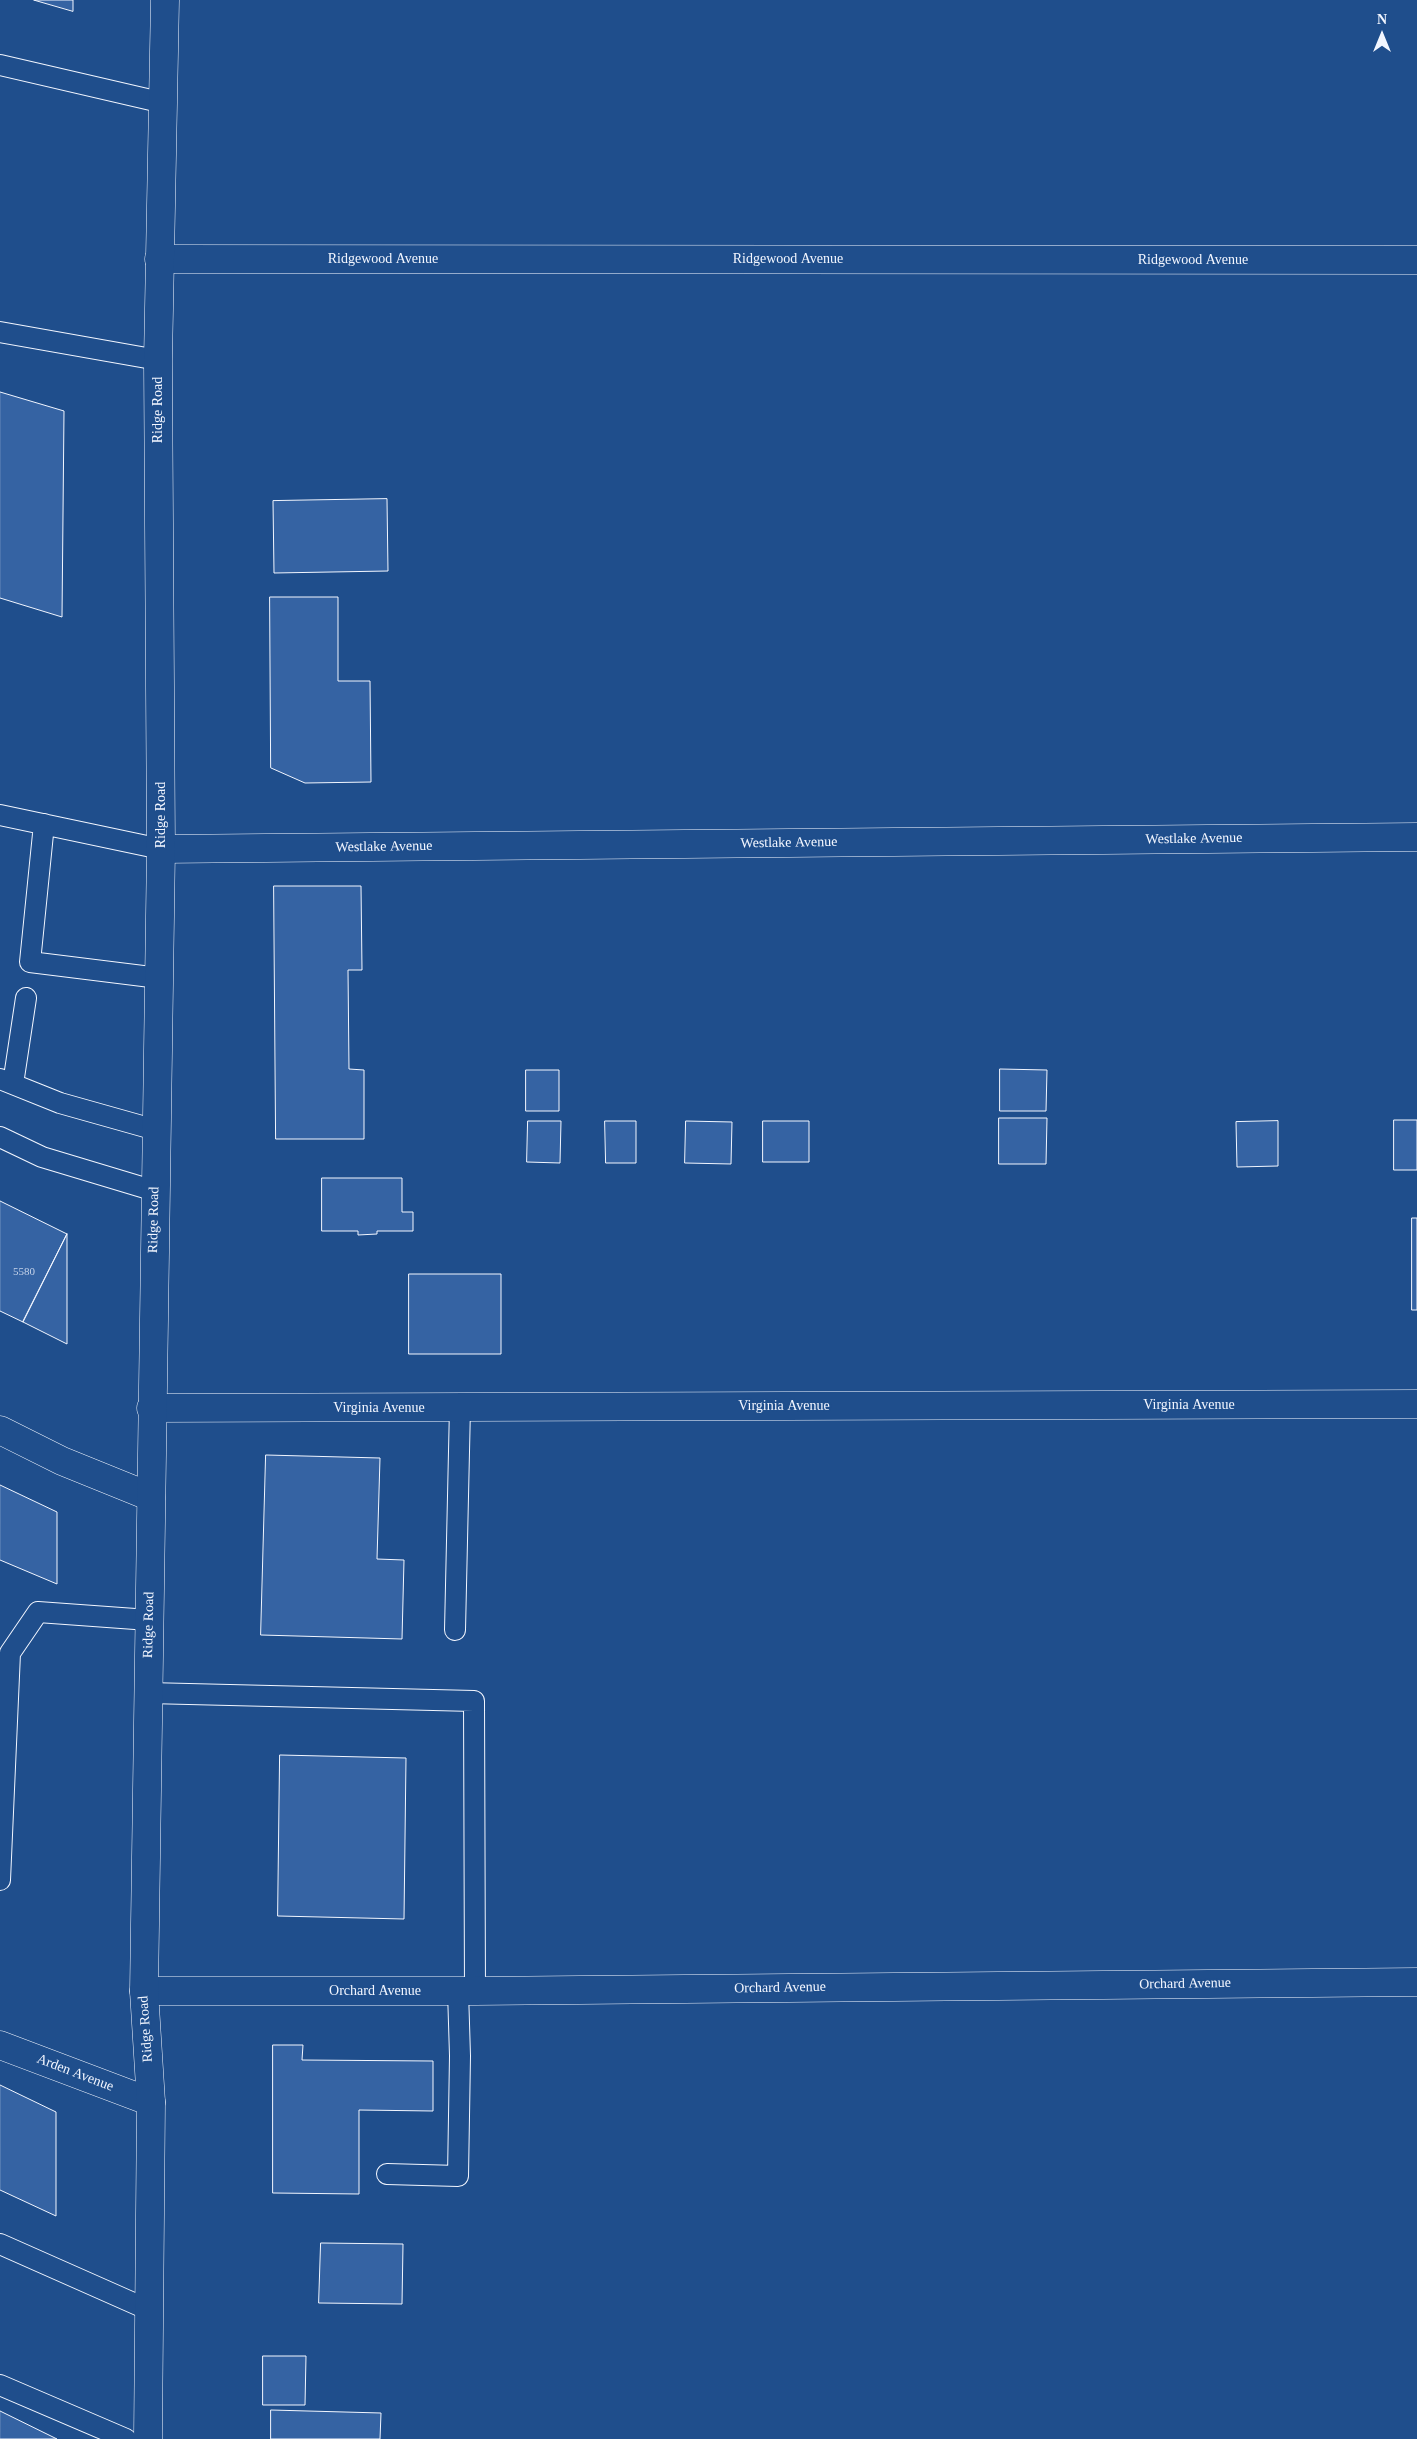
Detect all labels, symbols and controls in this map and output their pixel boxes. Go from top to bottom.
north arrow [1357,10,1407,60]
text: N [1377,12,1387,27]
street label: Ridgewood Avenue [328,251,438,267]
street label: Ridgewood Avenue [733,251,843,267]
street label: Ridgewood Avenue [1138,252,1248,268]
street label: Ridge Road [150,377,166,443]
street label: Ridge Road [153,782,169,848]
street label: Westlake Avenue [1145,830,1243,848]
street label: Westlake Avenue [740,834,838,852]
street label: Westlake Avenue [335,838,433,856]
street label: Ridge Road [145,1187,163,1253]
house number: 5580 [13,1265,35,1279]
street label: Virginia Avenue [1143,1397,1235,1413]
street label: Virginia Avenue [738,1398,830,1414]
street label: Virginia Avenue [333,1400,425,1416]
street label: Ridge Road [140,1592,158,1658]
street label: Orchard Avenue [1139,1975,1231,1993]
street label: Orchard Avenue [734,1979,826,1997]
street label: Orchard Avenue [329,1983,421,1999]
street label: Ridge Road [135,1995,157,2063]
street label: Arden Avenue [34,2051,116,2095]

